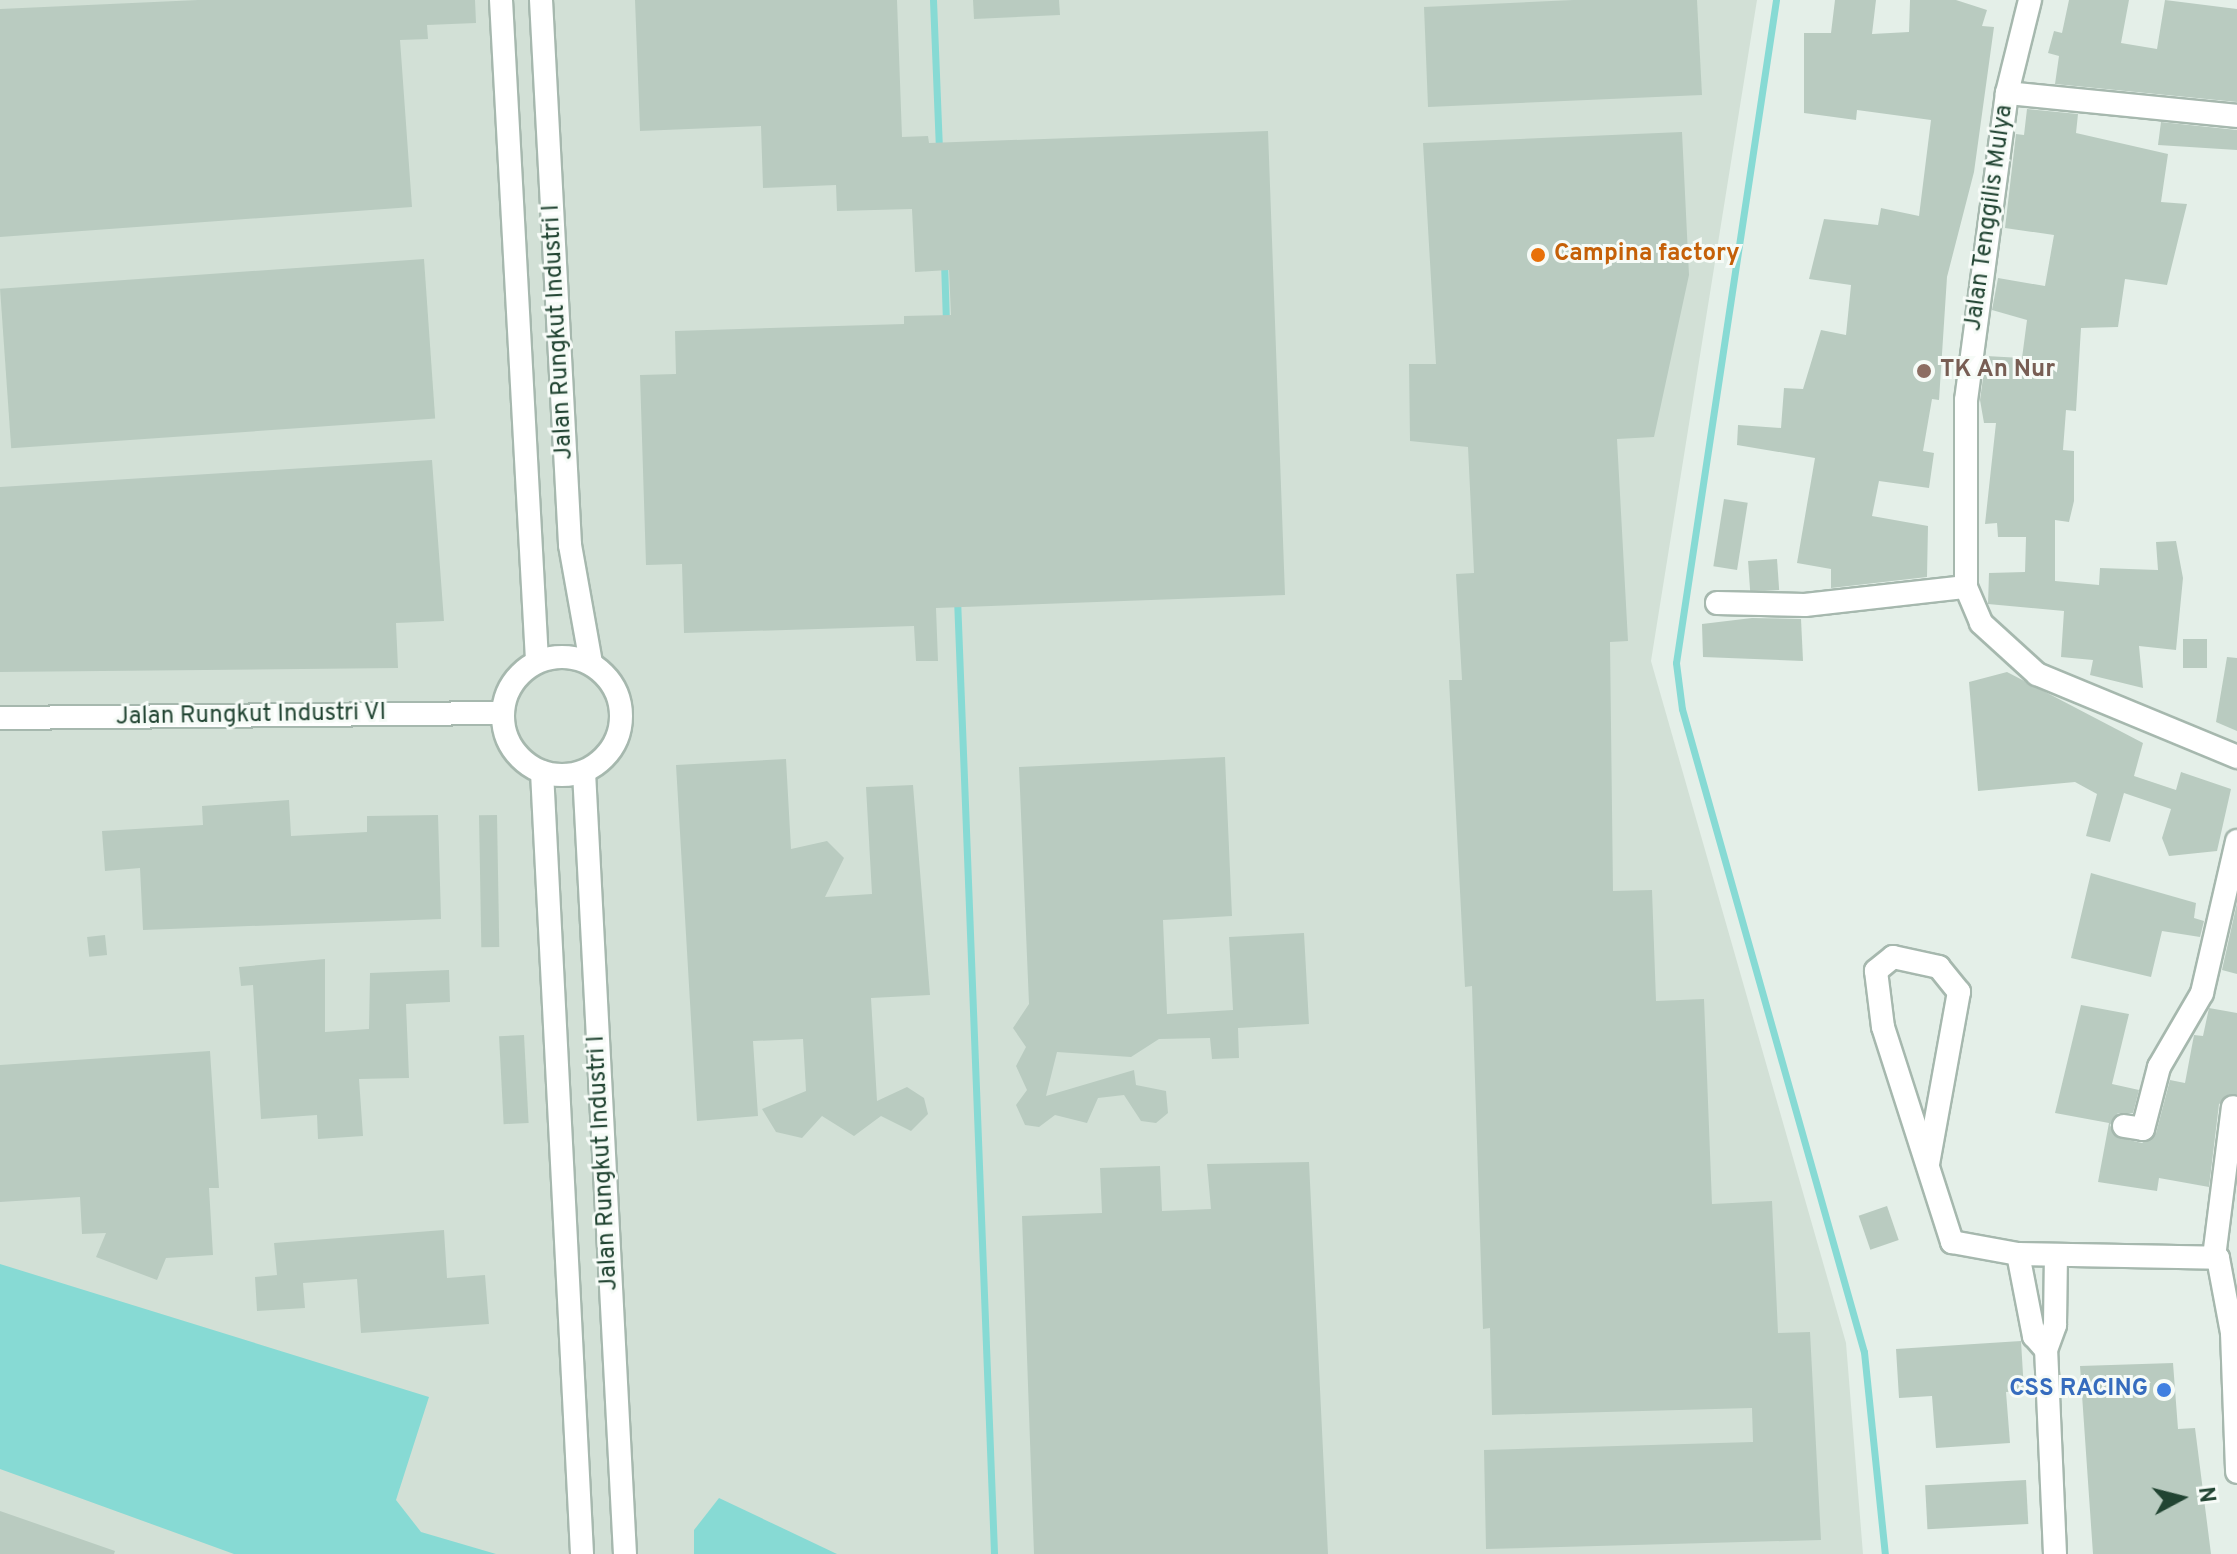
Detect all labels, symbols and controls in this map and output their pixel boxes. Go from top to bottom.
street label: Jalan Tenggilis Mulya [1960,103,2020,333]
street label: Jalan Rungkut Industri I [538,203,580,461]
place label: Campina factory [1554,241,1740,269]
marker: Campina factory [1529,246,1547,264]
place label: TK An Nur [1940,357,2056,385]
marker: TK An Nur [1915,362,1933,380]
street label: Jalan Rungkut Industri VI [115,699,387,733]
street label: Jalan Rungkut Industri I [583,1034,625,1292]
place label: CSS RACING [2009,1376,2148,1404]
marker: CSS RACING [2155,1381,2173,1399]
north arrow [2141,1458,2221,1538]
text: N [2191,1486,2220,1504]

